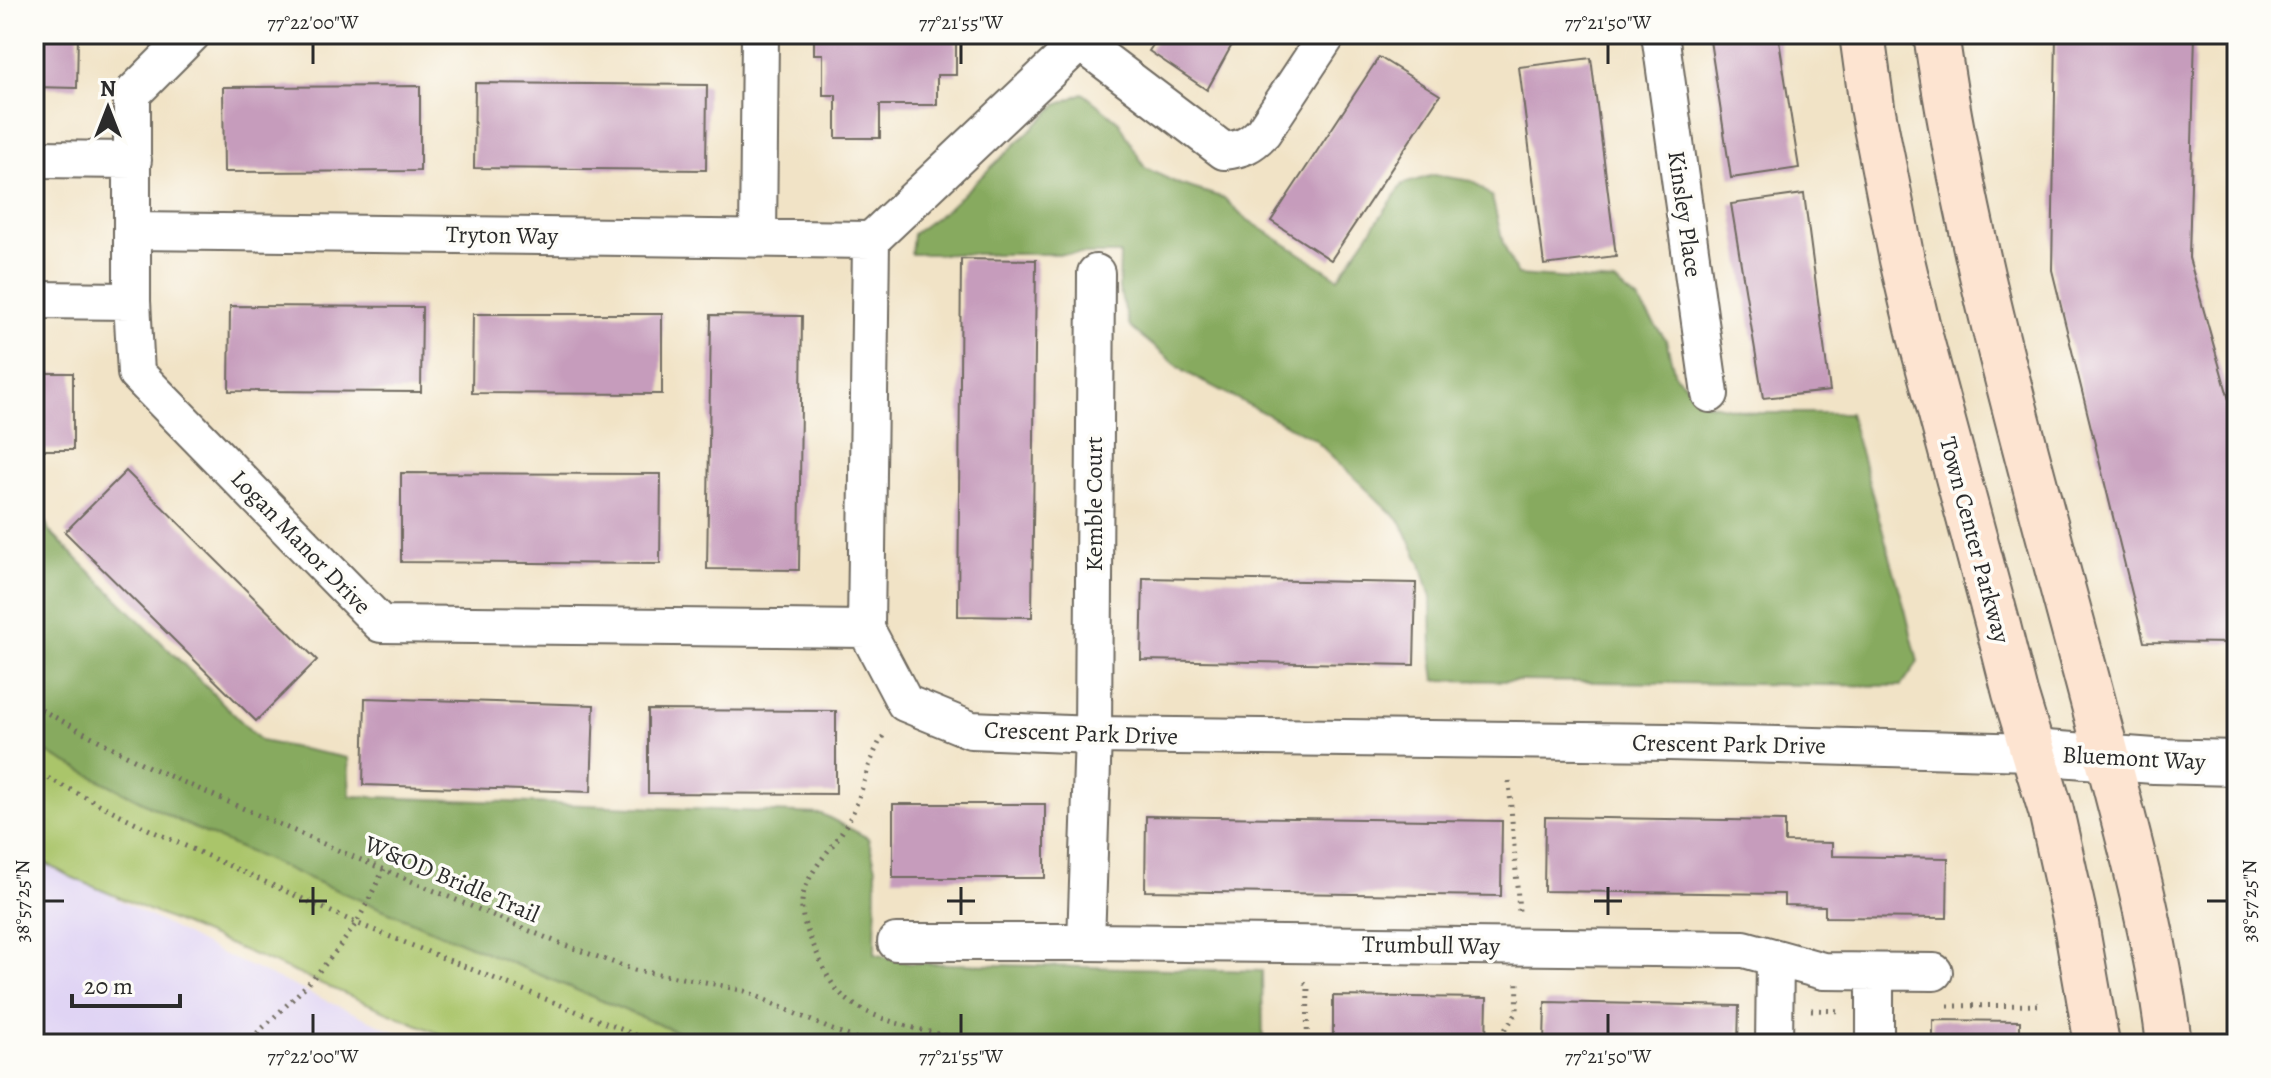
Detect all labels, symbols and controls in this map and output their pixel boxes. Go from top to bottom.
text: 77°22'00"W [267,9,359,36]
text: 77°21'55"W [919,9,1004,36]
text: 77°21'50"W [1565,9,1652,36]
north arrow [68,68,148,148]
text: N [100,74,116,104]
street label: Kinsley Place [1660,149,1710,279]
street label: Tryton Way [446,218,559,252]
street label: Town Center Parkway [1932,433,2018,647]
street label: Kemble Court [1078,436,1110,572]
street label: Logan Manor Drive [224,463,378,621]
street label: Crescent Park Drive [984,714,1178,752]
street label: Crescent Park Drive [1632,726,1826,762]
street label: Bluemont Way [2061,738,2207,778]
street label: W&OD Bridle Trail [359,827,544,930]
text: 38°57'25"N [9,859,36,943]
text: 38°57'25"N [2236,859,2263,943]
street label: Trumbull Way [1362,928,1501,962]
scale bar [72,958,180,1008]
text: 20 m [84,970,133,1002]
text: 77°22'00"W [267,1043,359,1070]
text: 77°21'55"W [919,1043,1004,1070]
text: 77°21'50"W [1565,1043,1652,1070]

